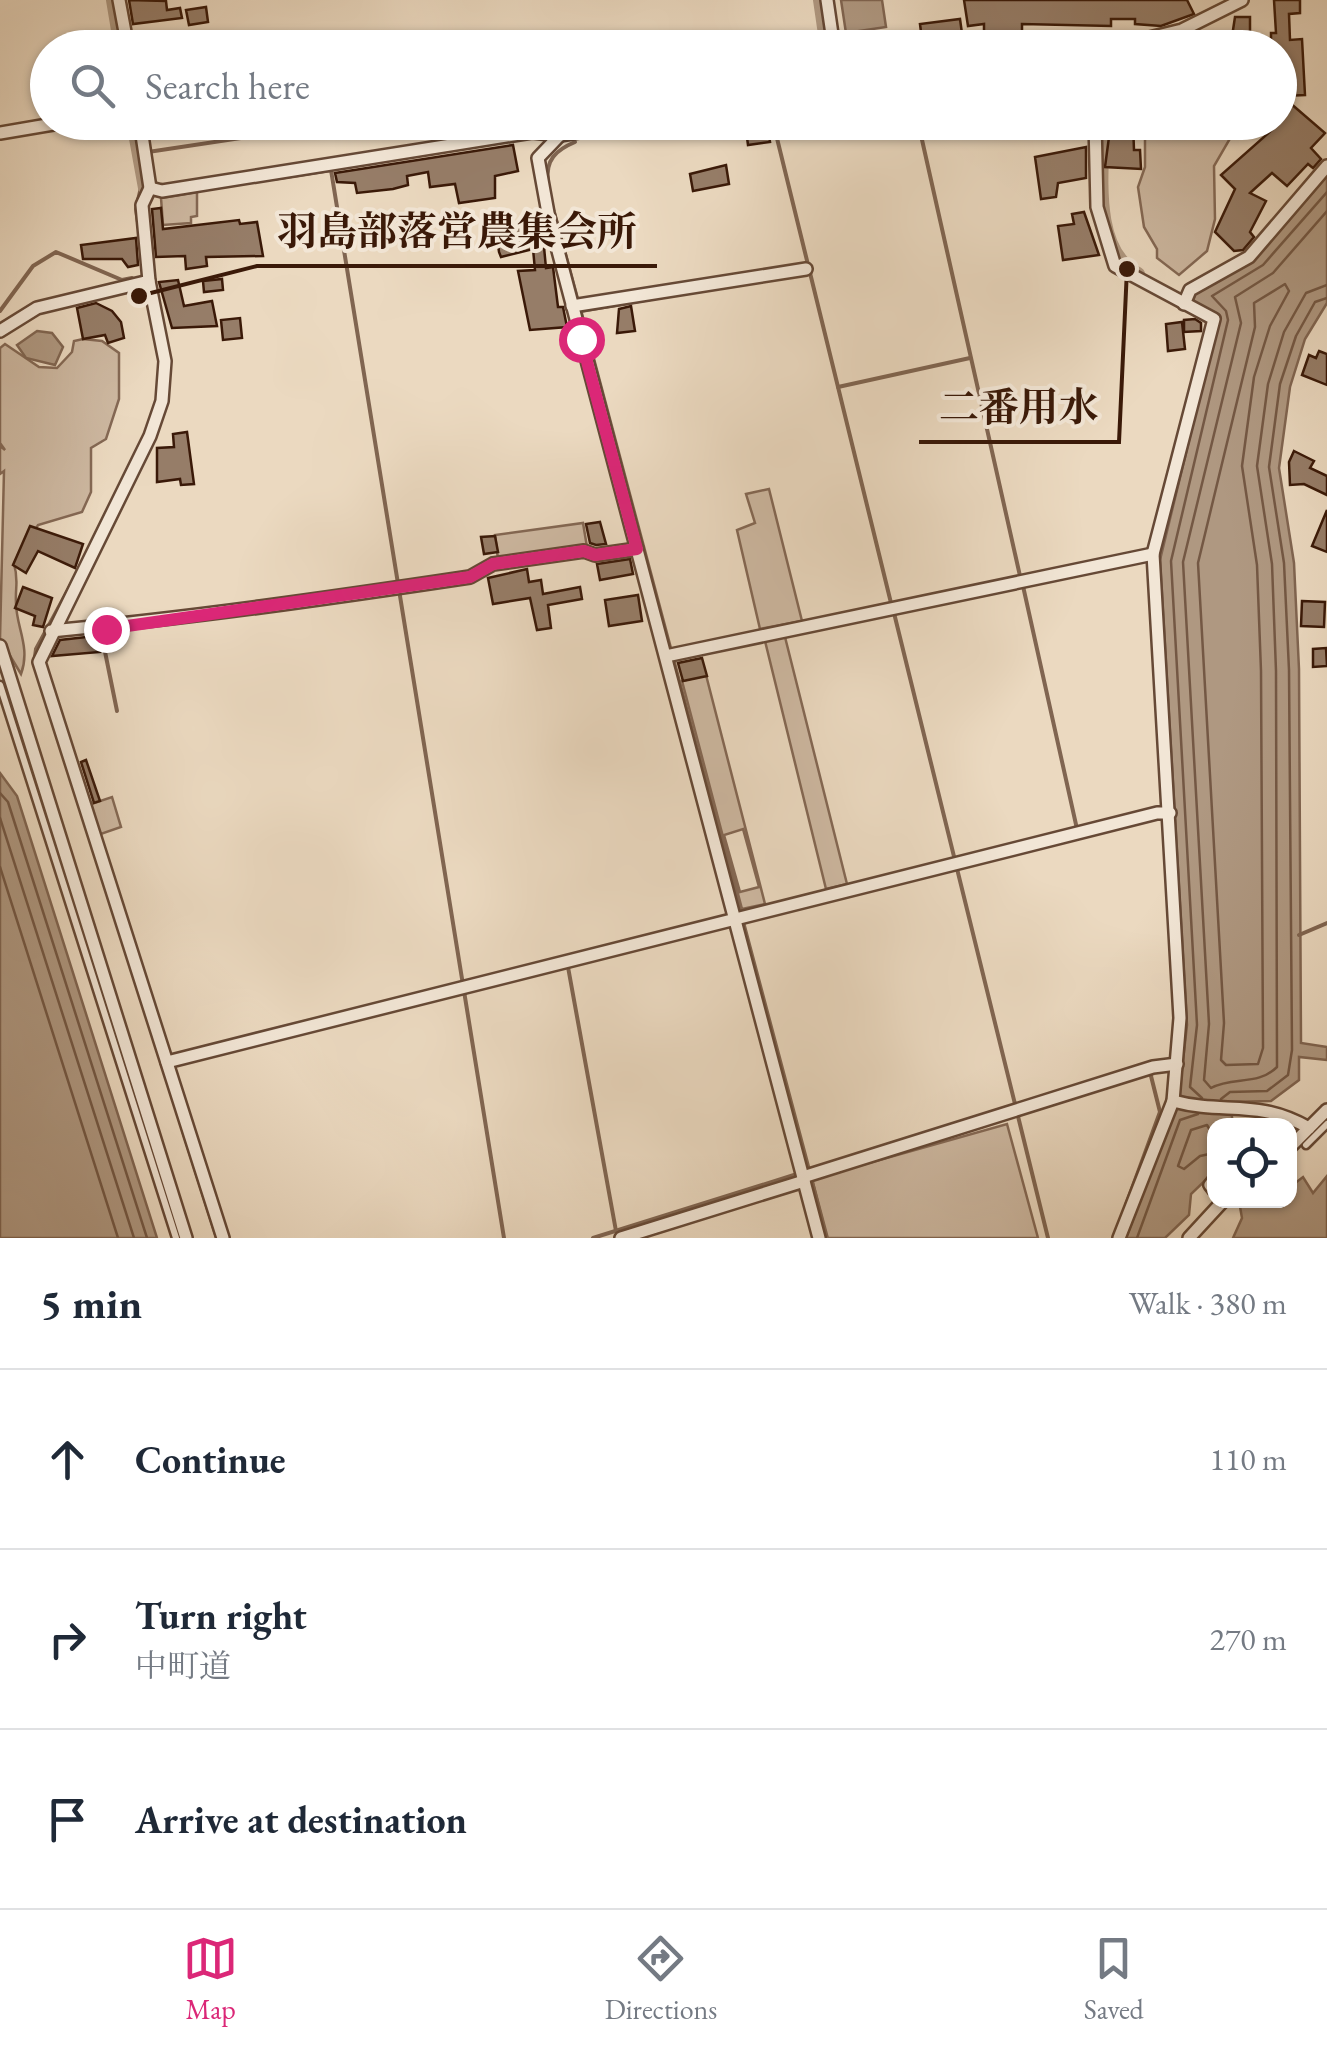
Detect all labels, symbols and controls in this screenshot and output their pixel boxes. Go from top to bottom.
search box [30,30,1297,140]
icon: search [65,58,120,113]
text: Search here [145,61,310,110]
callout: 羽島部落営農集会所 [257,196,657,266]
text: 羽島部落営農集会所 [277,205,637,257]
route start [559,317,605,363]
callout: 二番用水 [919,372,1119,442]
text: 二番用水 [939,381,1099,433]
route end [84,607,130,653]
map controls [1207,1118,1297,1208]
button: locate [1207,1118,1297,1208]
text: 5 min [40,1276,142,1331]
text: Walk · 380 m [1129,1282,1287,1324]
icon: ahead [40,1432,95,1487]
text: Continue [135,1435,286,1484]
text: 110 m [1210,1438,1287,1480]
text: Turn right [135,1591,307,1640]
icon: right [40,1612,95,1667]
text: 270 m [1210,1618,1287,1660]
text: 中町道 [135,1645,231,1687]
icon: arrive [40,1792,95,1847]
text: Arrive at destination [135,1795,467,1844]
tab: Map [183,1931,238,2027]
tab: Directions [605,1931,717,2027]
tab: Saved [1084,1931,1144,2027]

